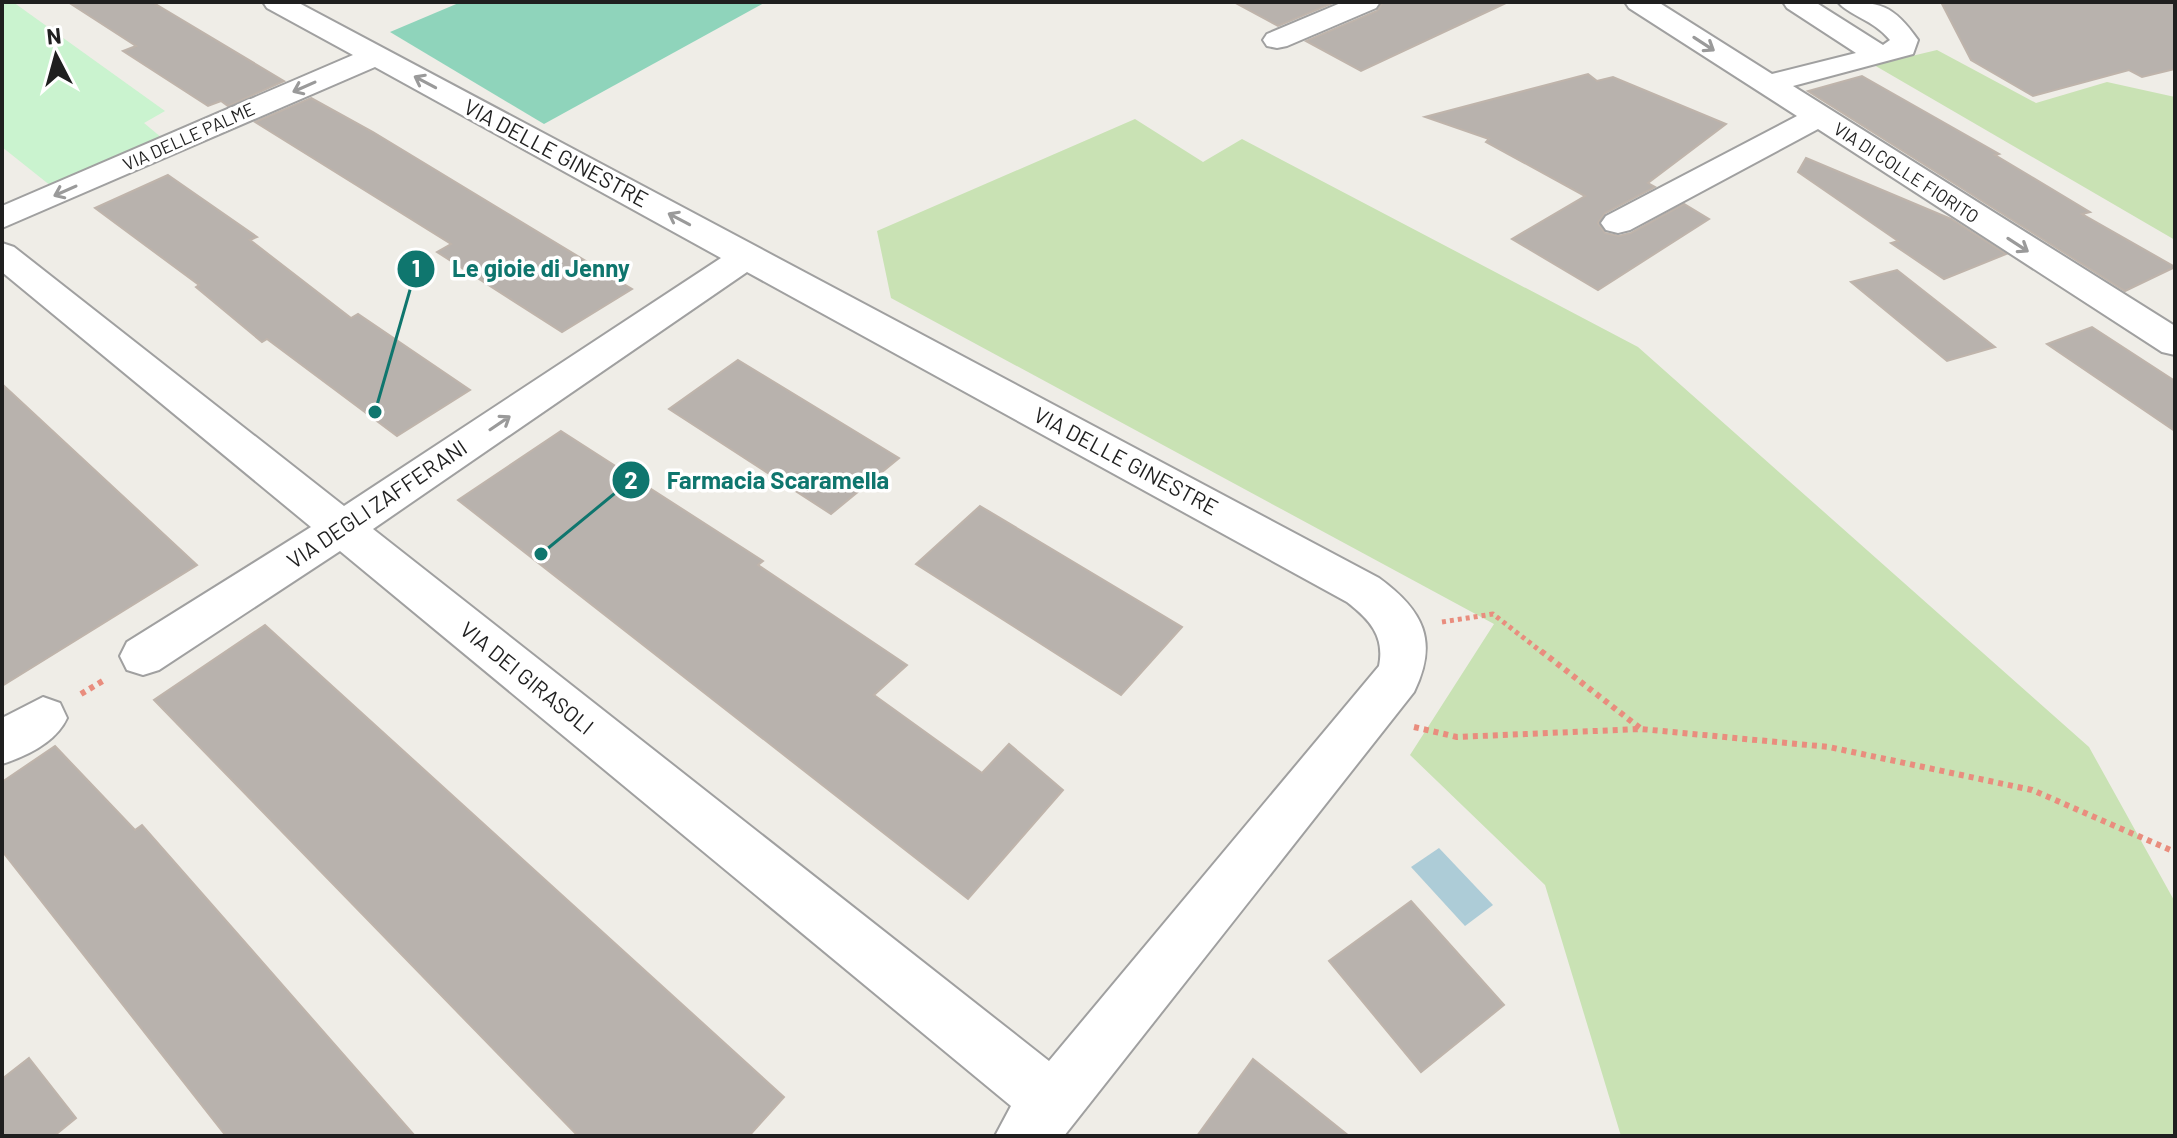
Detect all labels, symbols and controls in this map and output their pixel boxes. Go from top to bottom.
north arrow [16,16,96,96]
text: N [45,21,62,49]
one-way arrow [1693,36,1715,52]
one-way arrow [414,74,437,90]
one-way arrow [292,80,316,95]
street label: VIA DELLE GINESTRE [460,93,653,212]
street label: VIA DELLE PALME [119,97,258,175]
street label: VIA DI COLLE FIORITO [1830,117,1983,227]
one-way arrow [54,184,78,199]
one-way arrow [667,210,691,226]
one-way arrow [2006,236,2028,253]
callout: Le gioie di Jenny [396,245,646,293]
text: 1 [412,253,420,282]
text: Le gioie di Jenny [452,253,630,282]
street label: VIA DELLE GINESTRE [1030,401,1223,520]
one-way arrow [488,414,510,431]
street label: VIA DEGLI ZAFFERANI [282,433,471,573]
callout: Farmacia Scaramella [611,456,905,504]
text: 2 [624,465,638,494]
text: Farmacia Scaramella [667,465,889,494]
street label: VIA DEI GIRASOLI [456,615,600,739]

